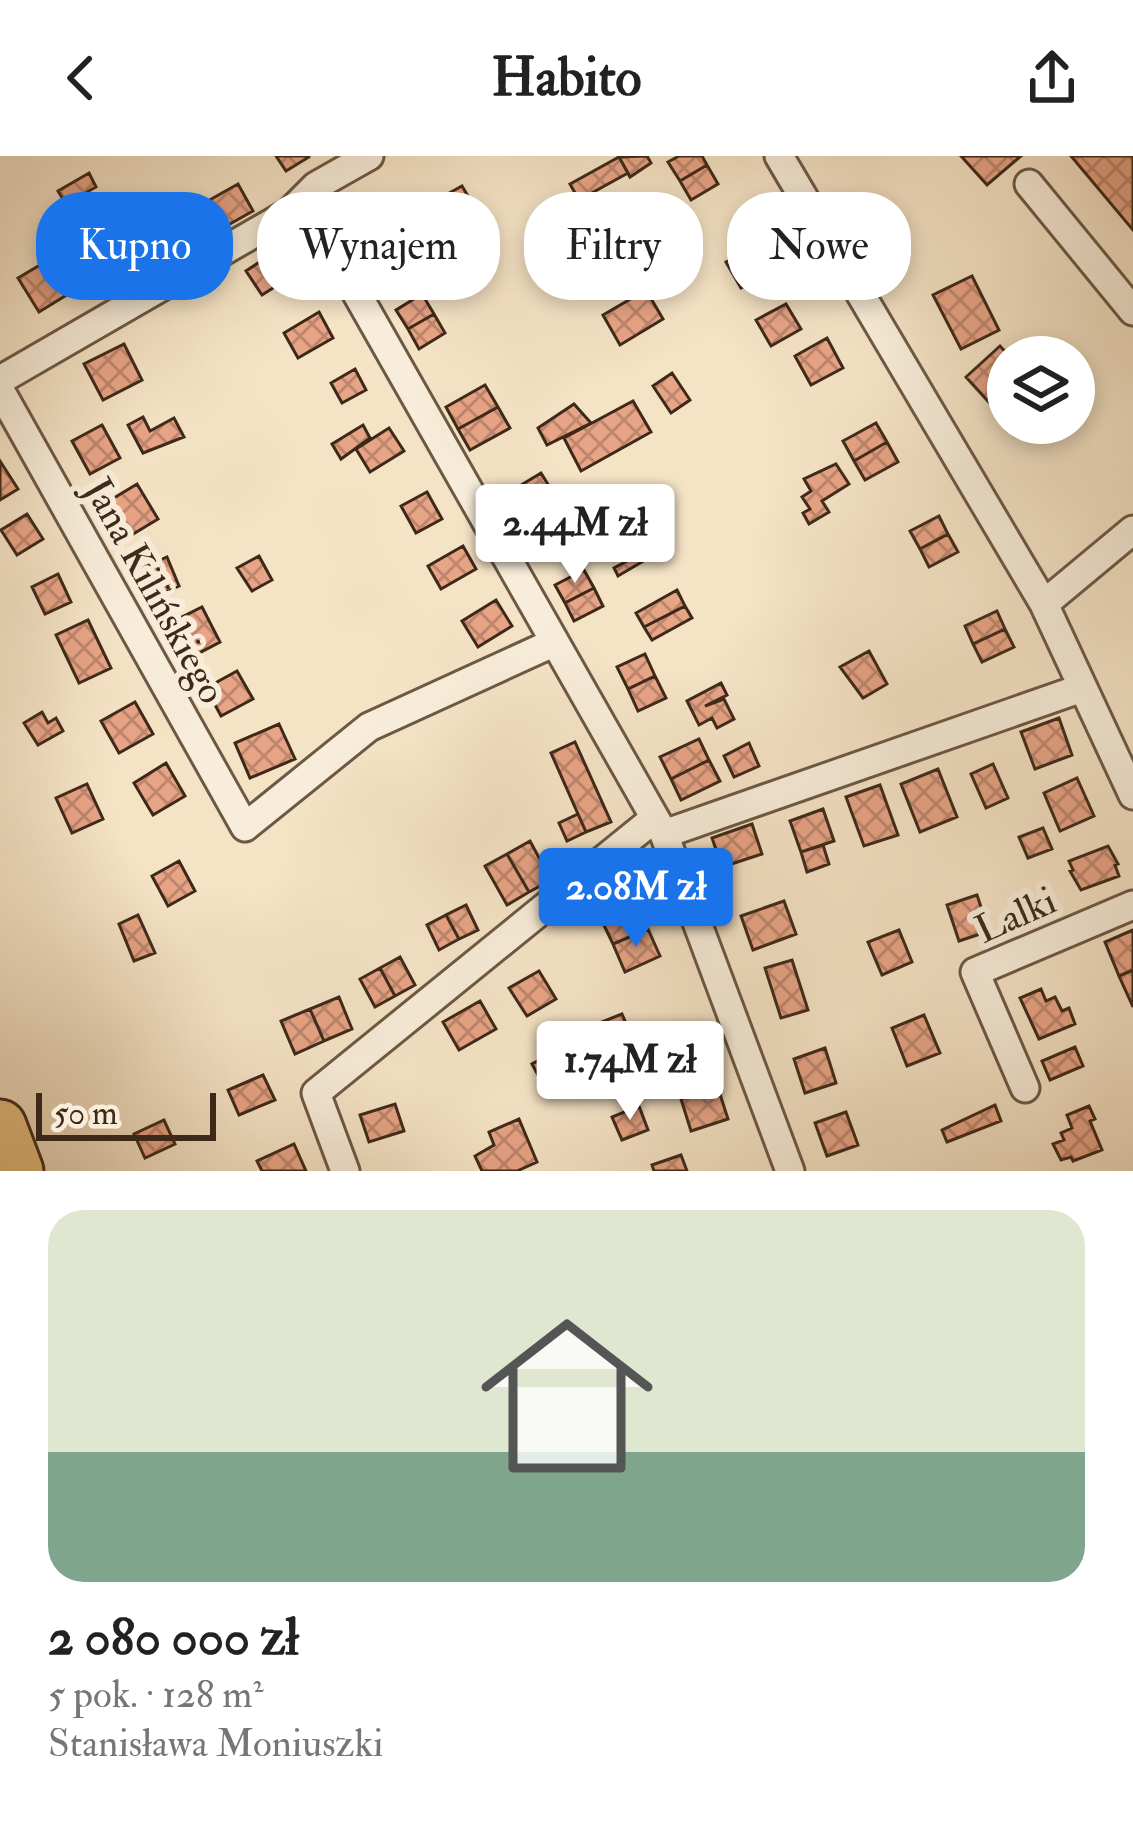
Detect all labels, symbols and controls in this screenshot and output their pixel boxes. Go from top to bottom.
text: Habito [491,44,642,112]
icon: back [48,45,114,111]
icon: share [1019,45,1085,111]
chip: Kupno [36,192,233,300]
chip: Wynajem [257,192,500,300]
chip: Filtry [524,192,703,300]
chip: Nowe [727,192,911,300]
map controls [987,336,1095,444]
button: layers [987,336,1095,444]
street label: Jana Kilińskiego [72,469,237,712]
pin: 2.44M zł [451,484,699,586]
text: 2.44M zł [503,498,647,547]
pin: 2.08M zł [512,848,760,950]
text: 2.08M zł [566,862,706,911]
street label: Lalki [968,876,1064,955]
pin: 1.74M zł [506,1021,754,1123]
text: 1.74M zł [564,1035,696,1084]
scale bar [36,1087,216,1140]
text: 50 m [54,1093,118,1134]
icon: home [459,1288,675,1504]
text: 2 080 000 zł [48,1606,298,1670]
text: 5 pok. · 128 m² [48,1670,263,1719]
text: Stanisława Moniuszki [48,1719,383,1768]

